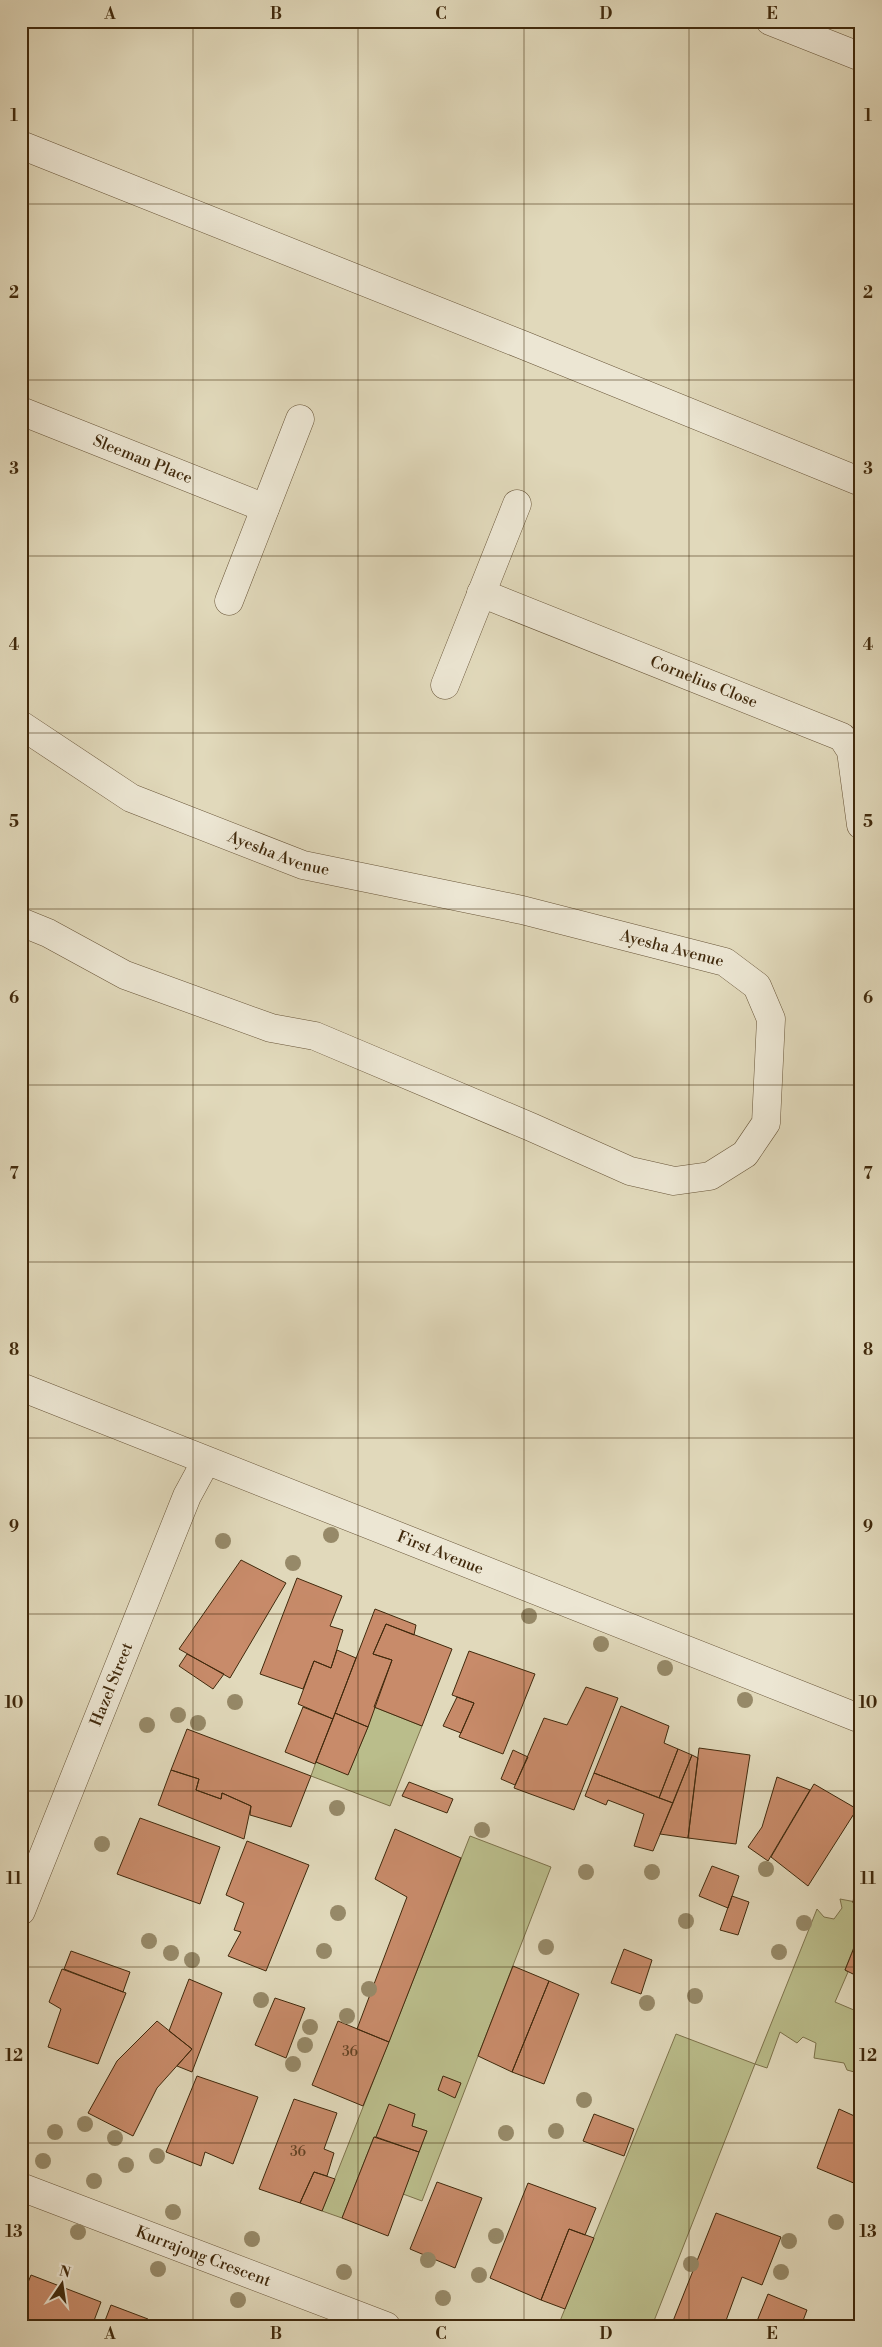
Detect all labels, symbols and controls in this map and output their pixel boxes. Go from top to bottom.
text: A [103,4,116,24]
text: B [270,4,282,24]
text: C [435,4,447,24]
text: D [600,4,613,24]
text: E [766,4,778,24]
text: 1 [10,106,18,126]
text: 1 [864,106,872,126]
text: 2 [9,283,19,303]
text: 2 [863,283,873,303]
street label: Sleeman Place [90,431,195,488]
text: 3 [9,459,19,479]
text: 3 [863,459,873,479]
text: 4 [9,635,20,655]
text: 4 [863,635,874,655]
street label: Cornelius Close [647,651,761,712]
text: 5 [9,812,19,832]
text: 5 [863,812,873,832]
street label: Ayesha Avenue [224,826,331,880]
street label: Ayesha Avenue [617,925,726,971]
text: 6 [9,988,19,1008]
text: 6 [863,988,873,1008]
text: 7 [9,1164,19,1184]
text: 7 [863,1164,873,1184]
text: 8 [9,1340,19,1360]
text: 8 [863,1340,873,1360]
text: 9 [9,1517,19,1537]
text: 9 [863,1517,873,1537]
street label: First Avenue [394,1527,487,1579]
street label: Hazel Street [86,1639,137,1729]
text: 10 [5,1693,23,1713]
text: 10 [859,1693,877,1713]
text: 11 [6,1869,22,1889]
text: 11 [860,1869,876,1889]
house number: 36 [342,2043,359,2061]
text: 12 [5,2046,23,2066]
text: 12 [859,2046,877,2066]
house number: 36 [290,2143,307,2161]
text: 13 [5,2222,23,2242]
street label: Kurrajong Crescent [133,2222,274,2291]
text: 13 [859,2222,877,2242]
north arrow [38,2260,88,2310]
text: N [57,2262,72,2282]
text: A [103,2324,116,2344]
text: B [270,2324,282,2344]
text: C [435,2324,447,2344]
text: D [600,2324,613,2344]
text: E [766,2324,778,2344]

